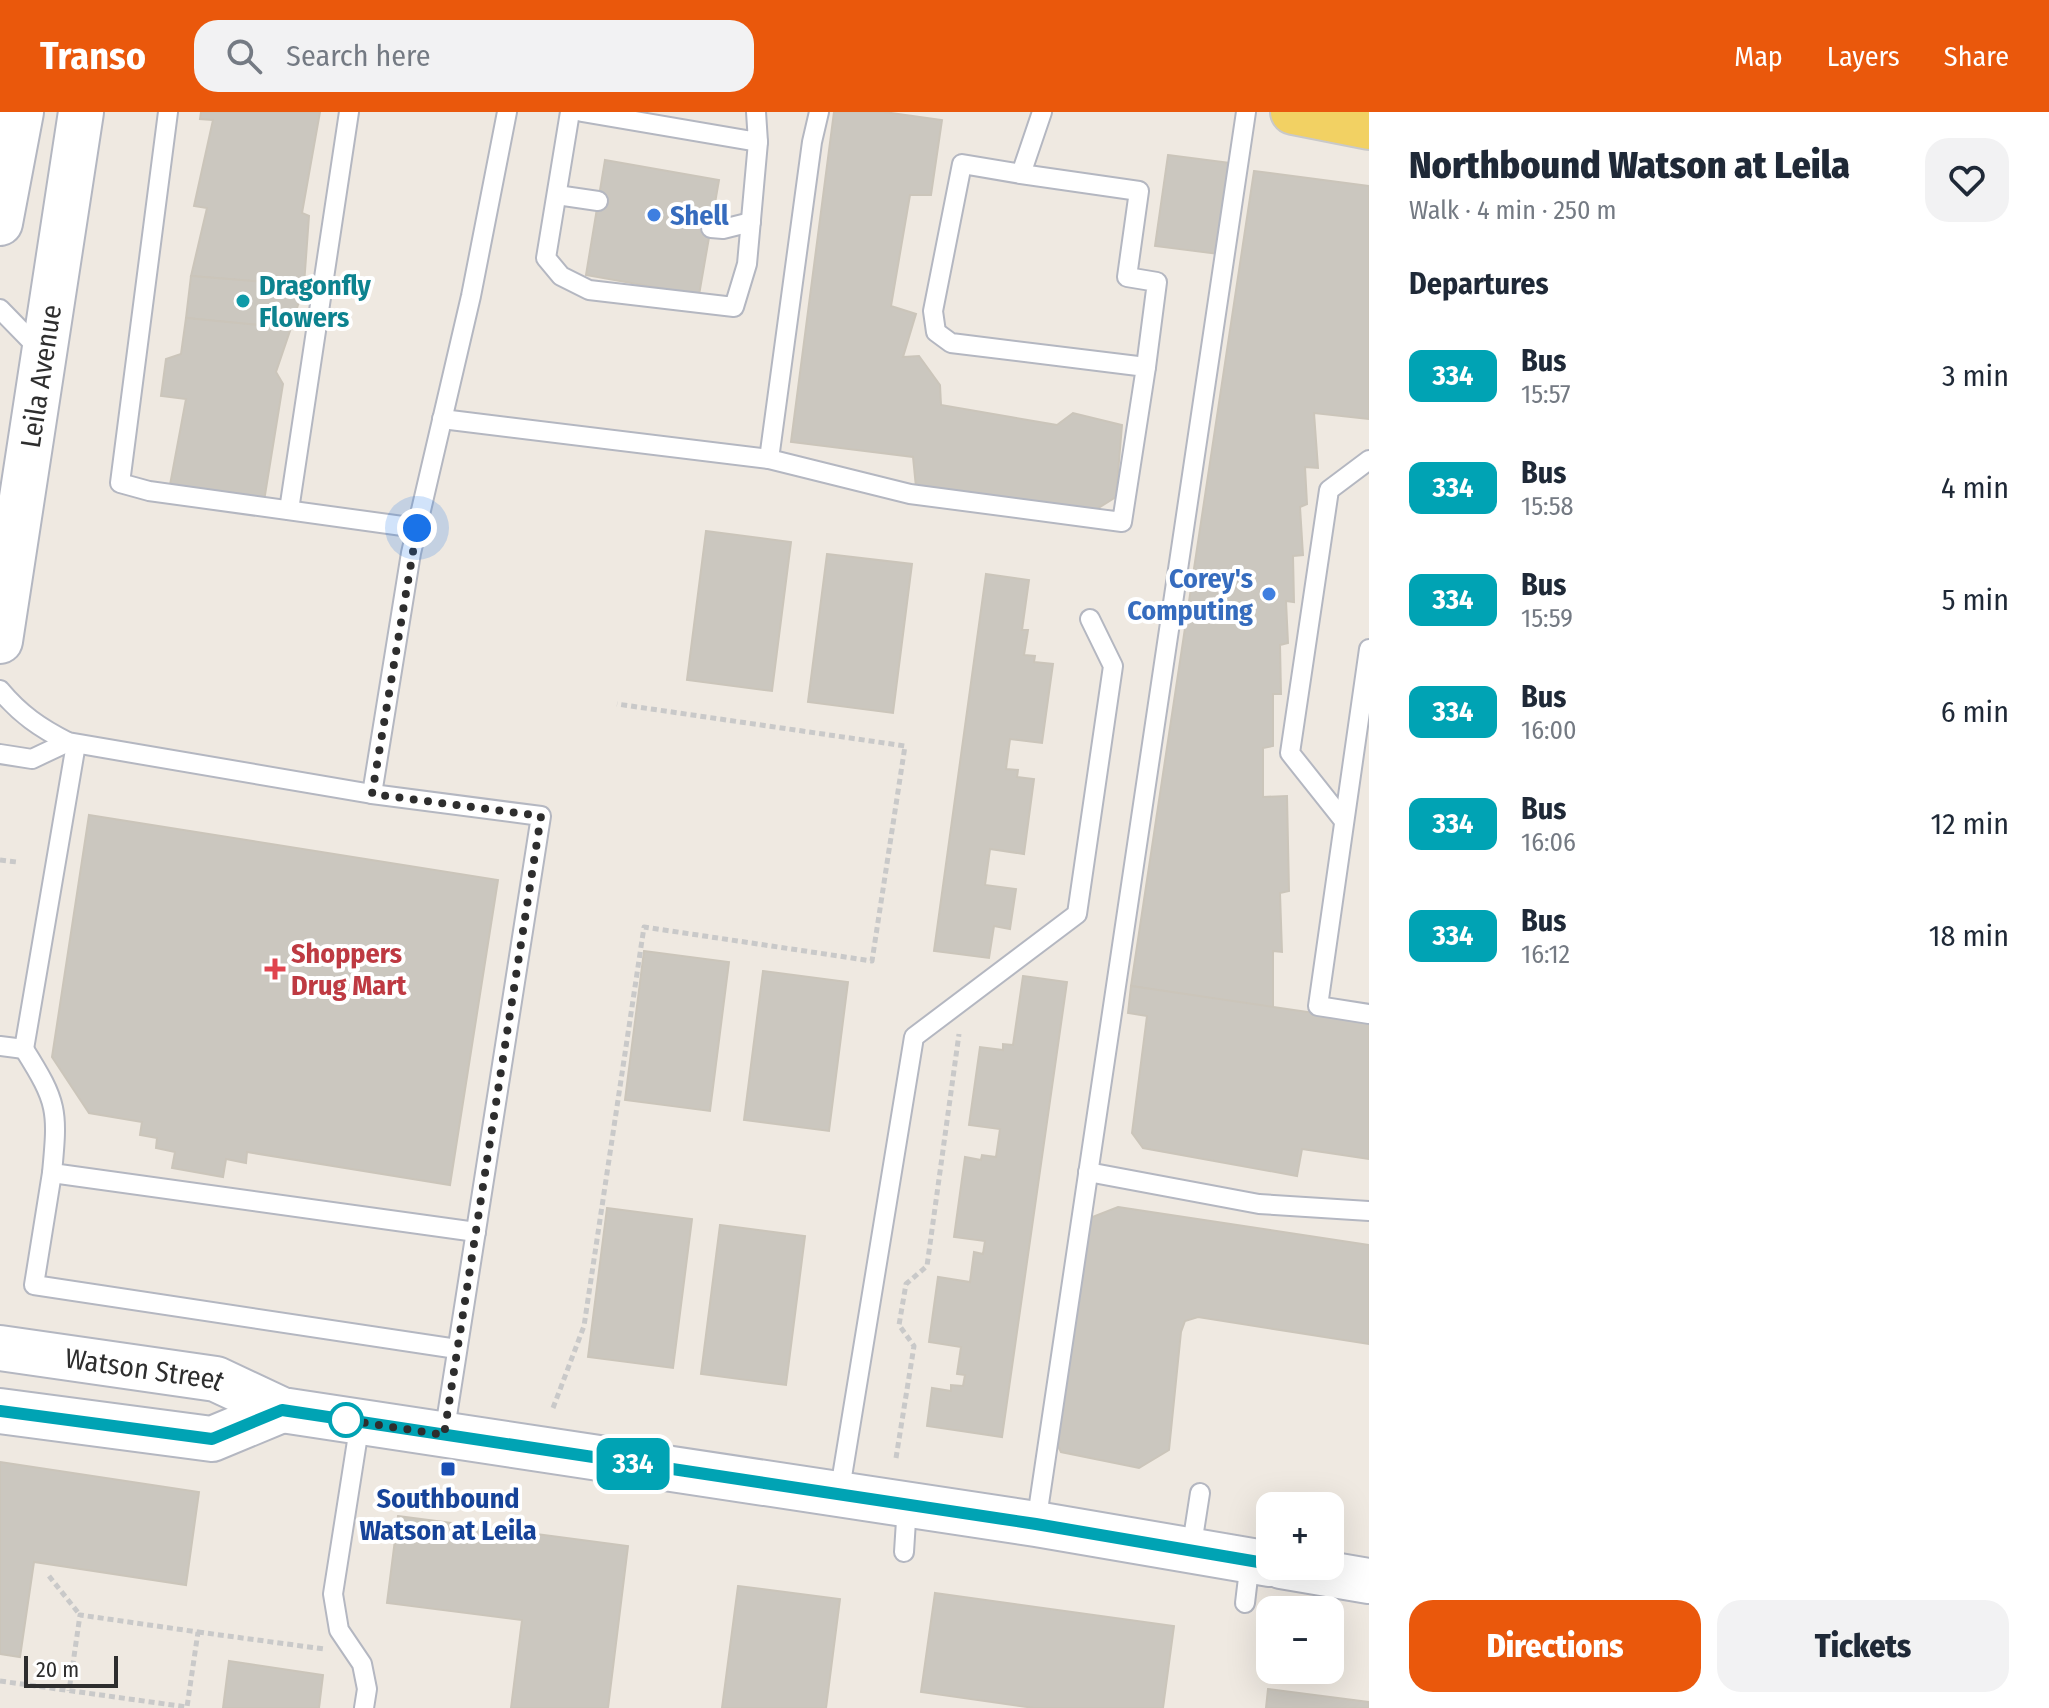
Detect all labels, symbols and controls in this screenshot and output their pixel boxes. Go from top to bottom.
search box [194,20,754,92]
text: Transo [40,33,146,79]
icon: search [222,34,266,78]
text: Search here [286,38,431,74]
text: Map [1734,40,1783,73]
text: Layers [1827,40,1900,73]
text: Share [1944,40,2009,73]
button: heart [1925,138,2009,222]
text: Northbound Watson at Leila [1409,142,1850,188]
text: Walk · 4 min · 250 m [1409,195,1617,226]
place label: Shell [670,199,729,232]
marker: Shell [645,206,663,224]
text: Departures [1409,266,1549,302]
place label: Dragonfly Flowers [259,269,372,334]
marker: Dragonfly Flowers [234,292,252,310]
street label: Leila Avenue [13,302,68,450]
text: Bus [1521,343,1566,379]
text: 3 min [1942,358,2009,394]
text: 334 [1433,359,1473,392]
text: 15:57 [1521,379,1571,410]
text: Bus [1521,455,1566,491]
text: 4 min [1941,470,2009,506]
text: 334 [1433,471,1473,504]
text: 15:58 [1521,491,1574,522]
your location [397,508,437,548]
place label: Corey's Computing [1127,562,1253,627]
text: Bus [1521,567,1566,603]
text: 5 min [1942,582,2009,618]
text: 334 [1433,583,1473,616]
marker: Corey's Computing [1260,585,1278,603]
text: 15:59 [1521,603,1573,634]
text: Bus [1521,679,1566,715]
text: 6 min [1941,694,2009,730]
text: 334 [1433,695,1473,728]
text: 16:00 [1521,715,1577,746]
text: Bus [1521,791,1566,827]
text: 12 min [1931,806,2009,842]
text: 334 [1433,807,1473,840]
text: 16:06 [1521,827,1576,858]
text: Bus [1521,903,1566,939]
text: 18 min [1929,918,2009,954]
text: 334 [1433,919,1473,952]
place label: Shoppers Drug Mart [291,937,408,1002]
text: 16:12 [1521,939,1570,970]
marker: Shoppers Drug Mart [266,960,284,978]
street label: Watson Street [63,1341,231,1398]
unlabelled marker [329,1403,363,1437]
line badge: 334 [587,1438,679,1490]
text: 334 [613,1447,653,1480]
marker: Southbound Watson at Leila [439,1460,457,1478]
place label: Southbound Watson at Leila [359,1482,537,1547]
map controls [1256,1492,1344,1684]
button: + [1256,1492,1344,1580]
button: − [1256,1596,1344,1684]
button: Directions [1409,1600,1701,1692]
button: Tickets [1717,1600,2009,1692]
scale bar [24,1652,118,1688]
text: 20 m [36,1656,79,1683]

